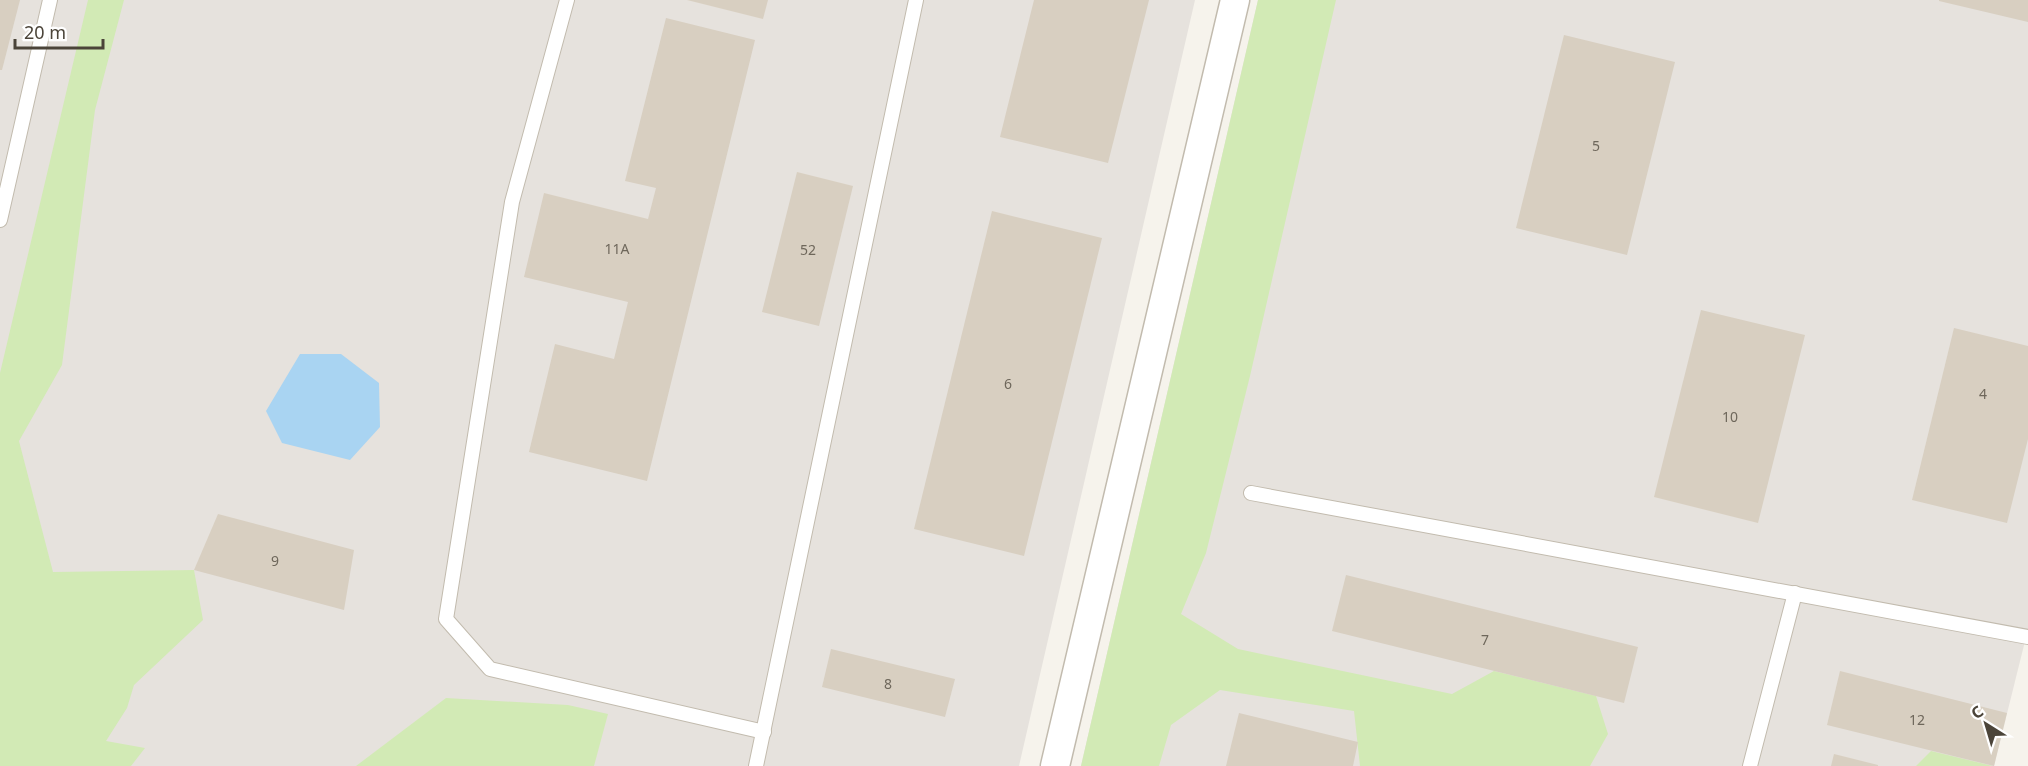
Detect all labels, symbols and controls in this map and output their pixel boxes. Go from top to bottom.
scale bar [15,12,104,50]
text: 20 m [24,20,66,44]
house number: 5 [1592,136,1600,155]
house number: 11А [605,239,630,258]
house number: 52 [800,240,816,259]
house number: 6 [1004,374,1012,393]
house number: 4 [1979,384,1987,403]
house number: 10 [1722,407,1738,426]
house number: 9 [271,551,279,570]
house number: 7 [1481,630,1489,649]
house number: 8 [884,674,892,693]
north arrow [1956,694,2016,754]
text: С [1966,700,1988,724]
house number: 12 [1909,710,1925,729]

